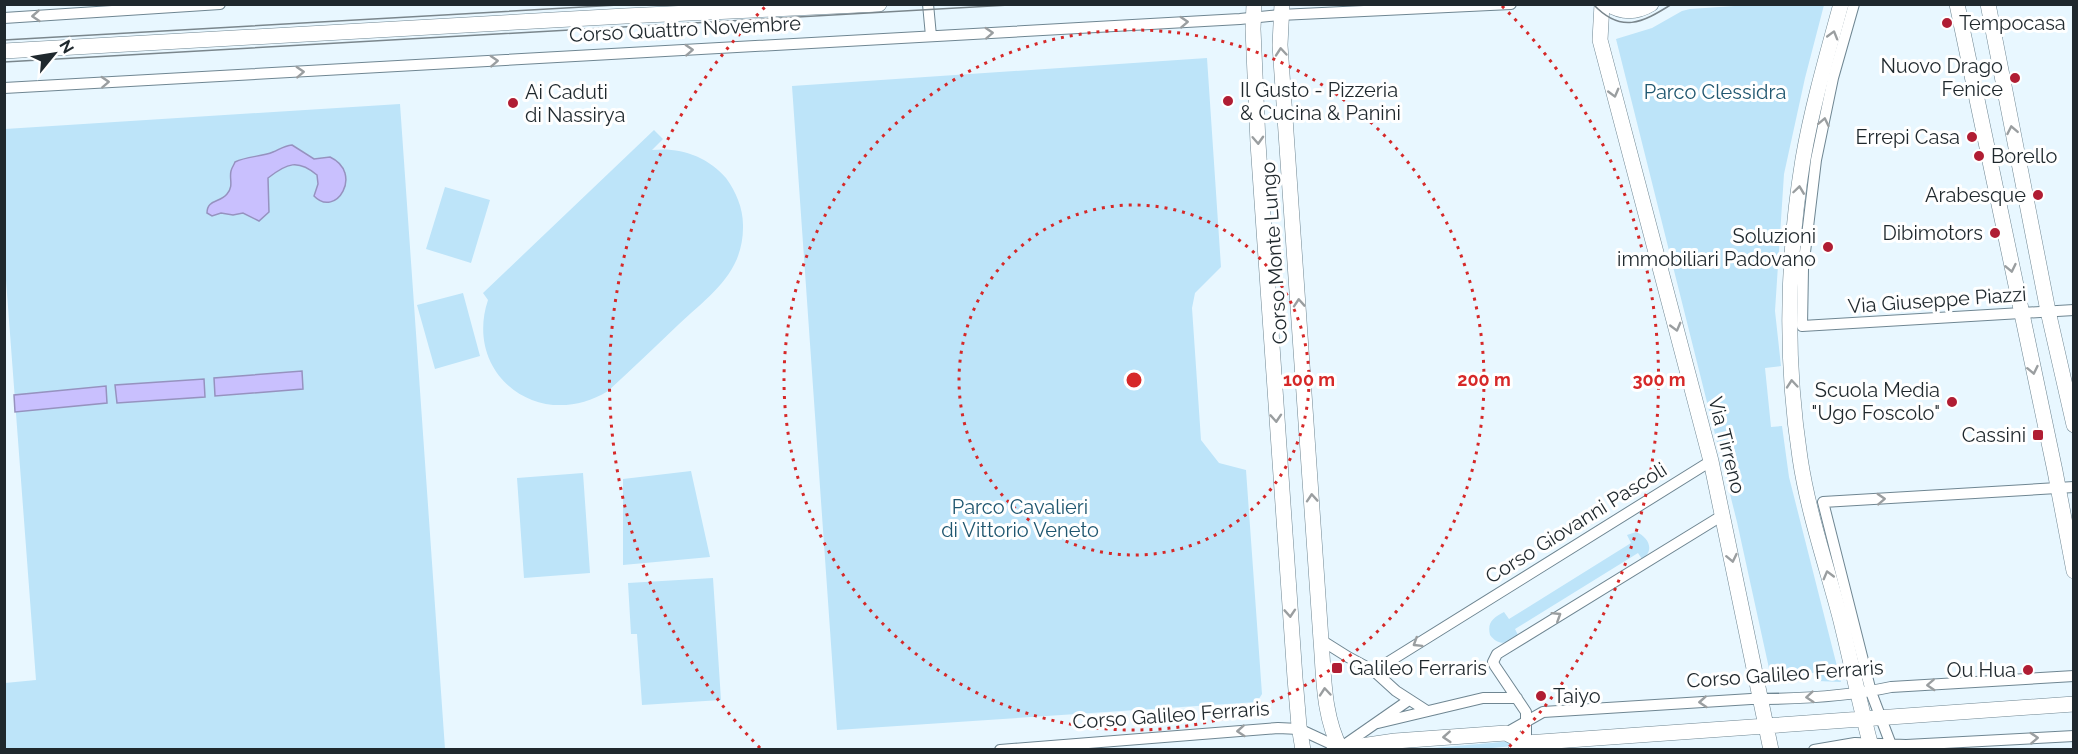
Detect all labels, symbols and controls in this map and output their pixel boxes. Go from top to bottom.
one-way arrow [31,9,40,22]
street label: Corso Quattro Novembre [568,11,802,47]
place label: Tempocasa [1959,11,2066,35]
one-way arrow [1179,16,1188,29]
marker: Tempocasa [1940,16,1954,30]
north arrow [24,24,84,84]
one-way arrow [984,27,993,40]
one-way arrow [1826,30,1838,41]
text: N [55,37,78,57]
one-way arrow [684,44,693,57]
one-way arrow [1275,48,1288,57]
one-way arrow [490,54,499,67]
place label: Nuovo Drago Fenice [1880,54,2003,101]
one-way arrow [295,65,304,78]
marker: Nuovo Drago Fenice [2008,71,2022,85]
one-way arrow [100,76,109,89]
place label: Il Gusto - Pizzeria & Cucina & Panini [1240,78,1401,125]
place label: Ai Caduti di Nassirya [525,80,625,127]
park label: Parco Clessidra [1644,80,1786,104]
one-way arrow [1607,87,1619,98]
marker: Il Gusto - Pizzeria & Cucina & Panini [1221,94,1235,108]
marker: Ai Caduti di Nassirya [506,96,520,110]
one-way arrow [1817,117,1830,127]
place label: Errepi Casa [1855,125,1960,149]
one-way arrow [2007,126,2020,136]
marker: Errepi Casa [1965,130,1979,144]
one-way arrow [1251,136,1264,145]
place label: Borello [1991,144,2058,168]
marker: Borello [1972,149,1986,163]
street label: Corso Monte Lungo [1256,161,1292,345]
place label: Arabesque [1925,183,2026,207]
one-way arrow [1793,185,1805,194]
marker: Arabesque [2031,188,2045,202]
place label: Dibimotors [1882,221,1983,245]
place label: Soluzioni immobiliari Padovano [1617,224,1816,271]
marker: Dibimotors [1988,226,2002,240]
marker: Soluzioni immobiliari Padovano [1821,240,1835,254]
one-way arrow [2004,262,2017,272]
street label: Via Giuseppe Piazzi [1847,282,2027,318]
one-way arrow [1292,299,1305,308]
one-way arrow [1668,322,1681,332]
one-way arrow [2026,365,2039,375]
text: 100 m [1283,369,1335,390]
text: 200 m [1457,369,1511,390]
text: 300 m [1632,369,1686,390]
centre of rings [1124,370,1144,390]
place label: Scuola Media "Ugo Foscolo" [1812,378,1940,425]
one-way arrow [1785,380,1798,389]
street label: Via Tirreno [1703,394,1751,496]
marker: Scuola Media "Ugo Foscolo" [1945,395,1959,409]
one-way arrow [1269,414,1282,423]
place label: Cassini [1962,423,2026,447]
marker: Cassini [2031,428,2045,442]
street label: Corso Giovanni Pascoli [1481,457,1671,589]
one-way arrow [1305,493,1318,502]
one-way arrow [1877,493,1886,506]
park label: Parco Cavalieri di Vittorio Veneto [941,495,1099,542]
one-way arrow [1724,552,1737,562]
one-way arrow [1823,570,1835,581]
one-way arrow [1283,608,1296,617]
one-way arrow [1551,612,1561,624]
one-way arrow [1413,636,1423,648]
street label: Corso Galileo Ferraris [1686,655,1884,693]
place label: Galileo Ferraris [1349,656,1487,680]
place label: Ou Hua [1946,658,2016,682]
marker: Galileo Ferraris [1330,661,1344,675]
marker: Ou Hua [2021,663,2035,677]
one-way arrow [1927,678,1936,691]
place label: Taiyo [1553,684,1601,708]
one-way arrow [1319,688,1332,697]
marker: Taiyo [1534,689,1548,703]
one-way arrow [1805,690,1814,703]
one-way arrow [1698,695,1707,708]
street label: Corso Galileo Ferraris [1072,696,1270,734]
one-way arrow [1237,724,1246,737]
one-way arrow [1443,730,1452,743]
one-way arrow [2030,731,2039,744]

